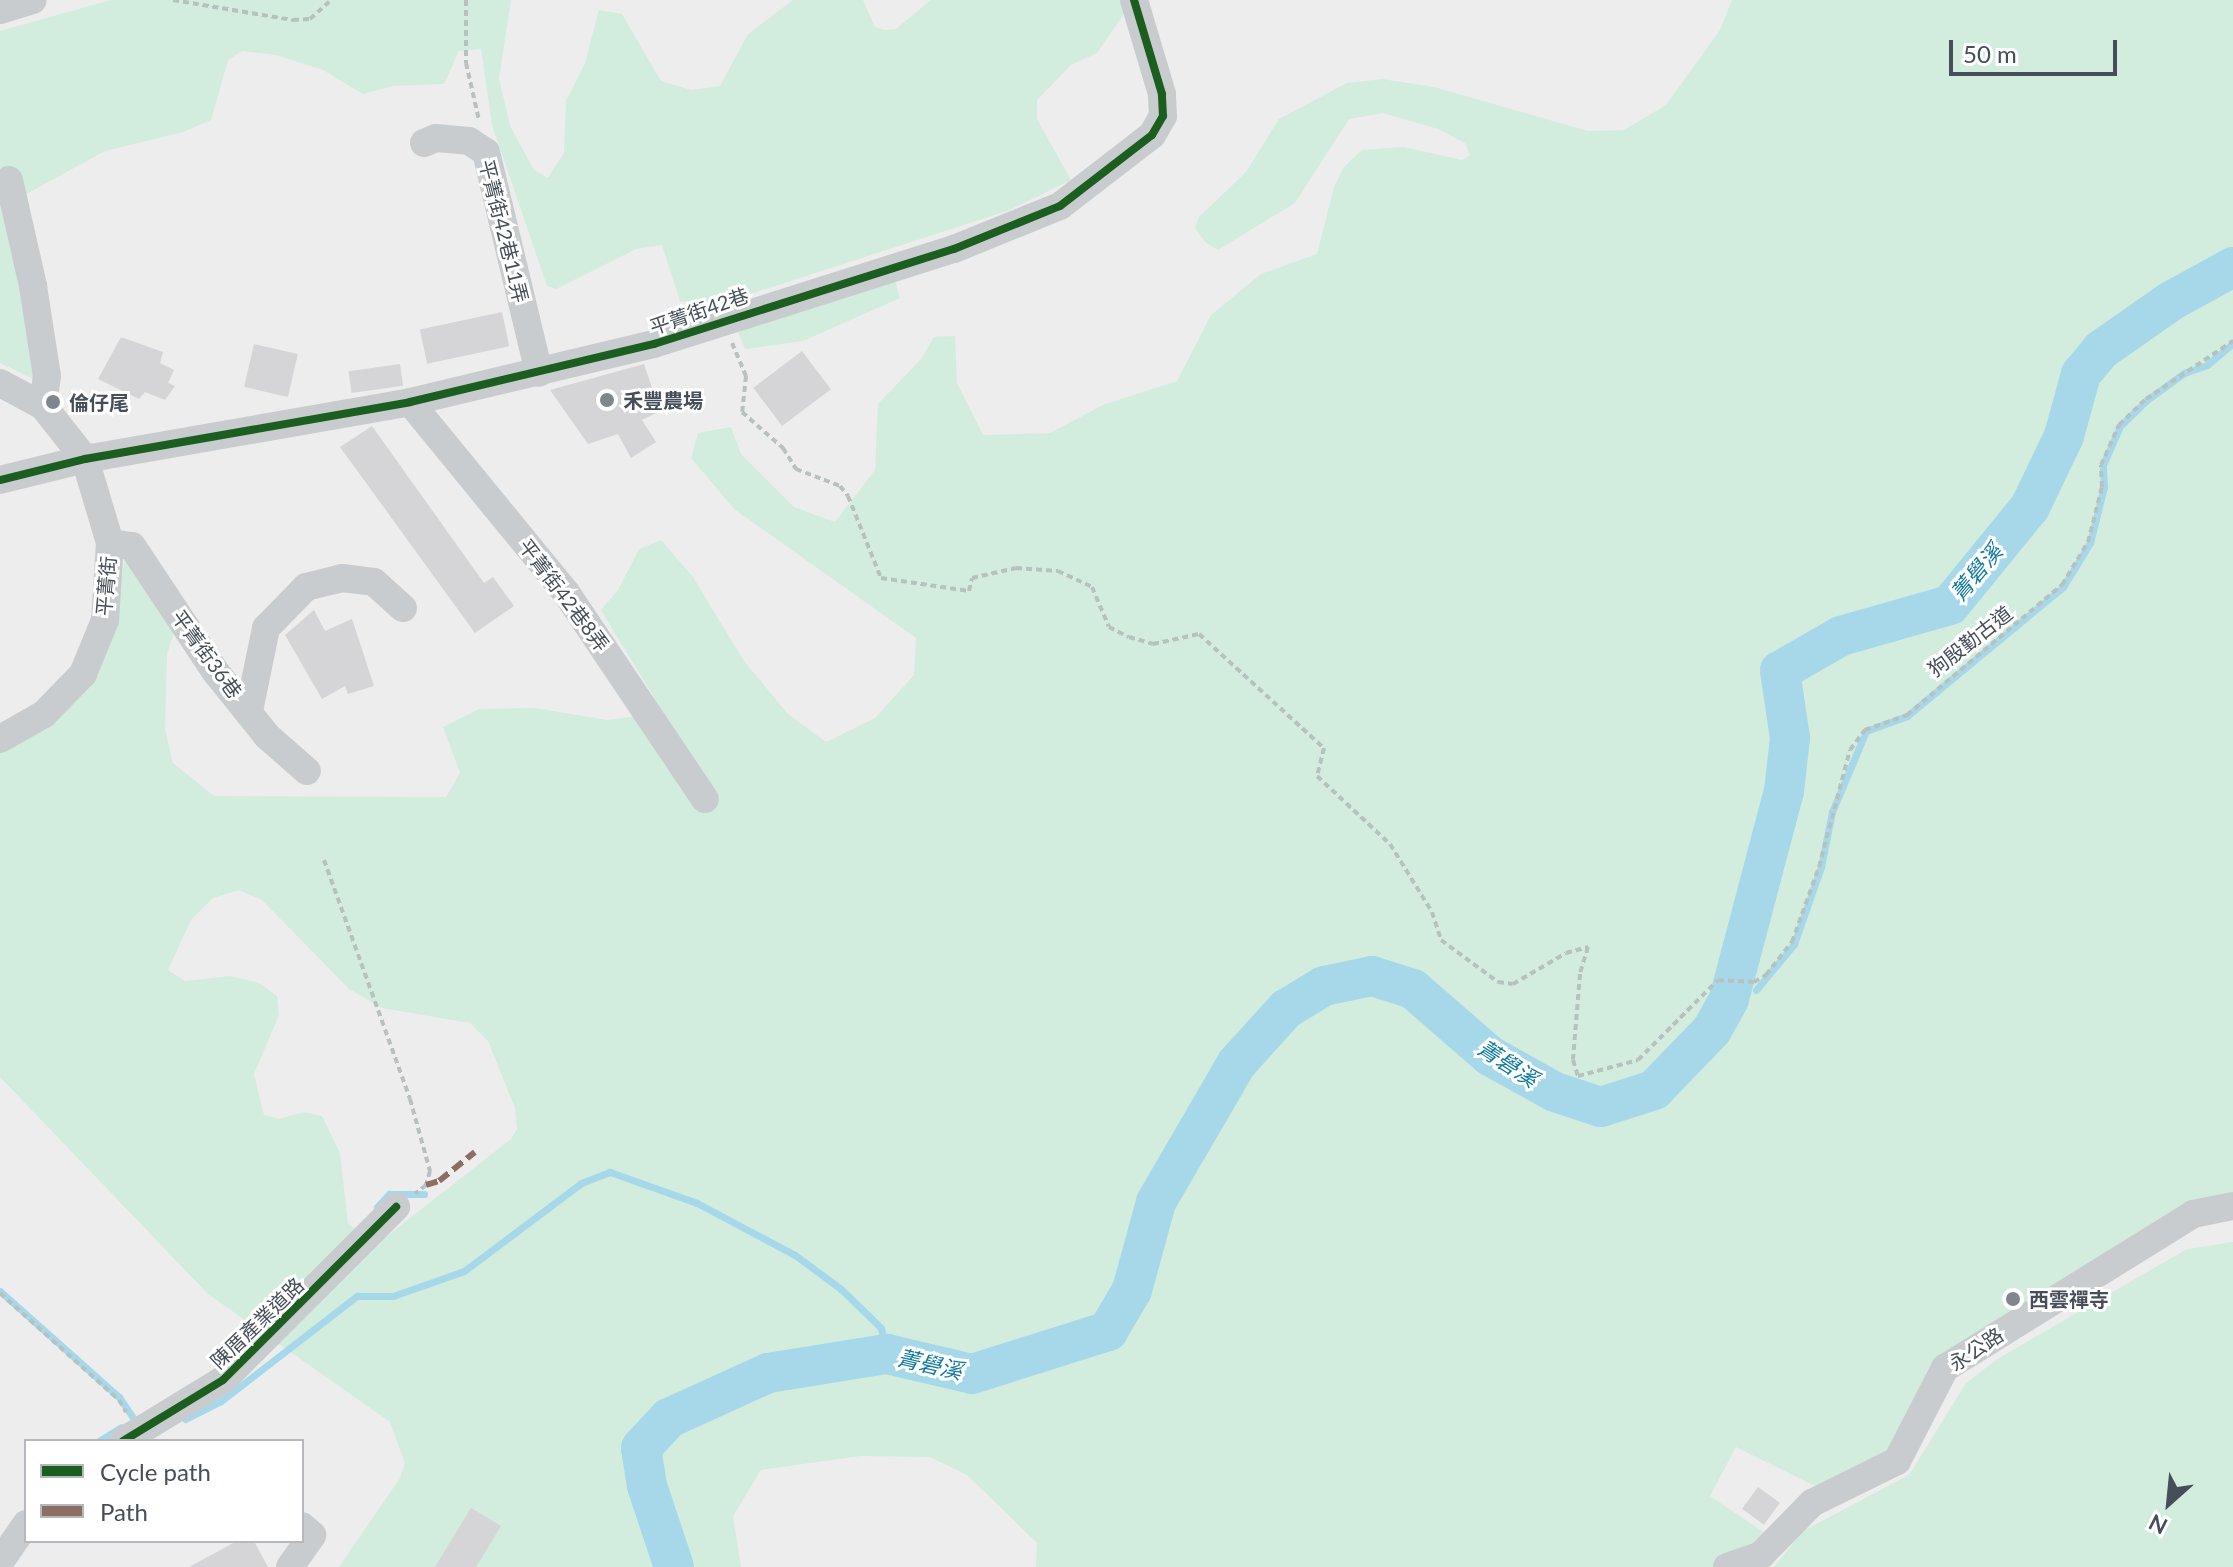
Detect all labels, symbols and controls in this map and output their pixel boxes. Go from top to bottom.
scale bar [1953,24,2121,74]
text: 50 m [1963,39,2017,68]
street label: 平菁街42巷11弄 [475,157,533,305]
street label: 平菁街42巷 [646,283,752,339]
place label: 禾豐農場 [623,388,703,412]
place label: 倫仔尾 [69,390,129,414]
marker: 禾豐農場 [598,391,616,409]
marker: 倫仔尾 [44,393,62,411]
street label: 平菁街42巷8弄 [514,534,614,656]
water label: 菁礐溪 [1945,538,2007,606]
street label: 平菁街 [91,555,121,617]
street label: 狗殷勤古道 [1923,601,2017,681]
street label: 平菁街36巷 [167,605,247,703]
water label: 菁礐溪 [1473,1034,1543,1092]
street label: 陳厝產業道路 [206,1273,308,1373]
place label: 西雲禪寺 [2029,1287,2109,1311]
marker: 西雲禪寺 [2004,1290,2022,1308]
street label: 永公路 [1944,1322,2008,1376]
water label: 菁礐溪 [895,1344,965,1384]
legend [24,1439,304,1543]
text: Cycle path [100,1457,211,1486]
north arrow [2129,1463,2209,1543]
text: Path [100,1497,148,1526]
text: N [2144,1509,2172,1541]

